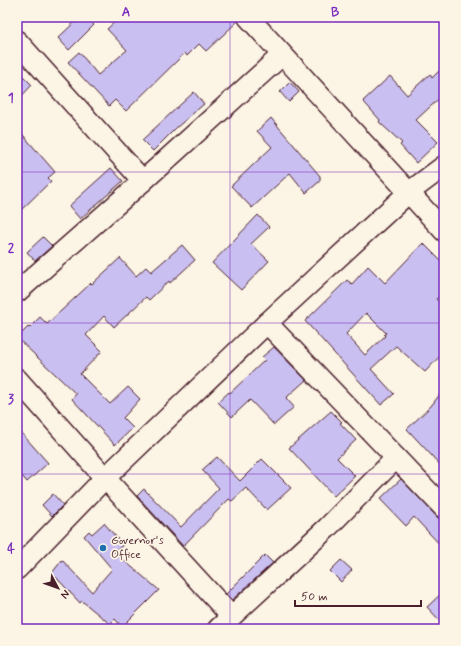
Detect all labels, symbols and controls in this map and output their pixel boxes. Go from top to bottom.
text: A [122,4,130,21]
text: B [331,4,340,21]
text: 1 [8,90,14,107]
text: 2 [8,240,15,257]
text: 3 [8,391,14,408]
place label: Governor's Office [111,533,164,563]
text: 4 [7,541,15,558]
marker: Governor's Office [98,543,108,553]
north arrow [38,568,78,608]
scale bar [295,582,421,608]
text: N [57,587,72,601]
text: 50 m [301,589,328,605]

